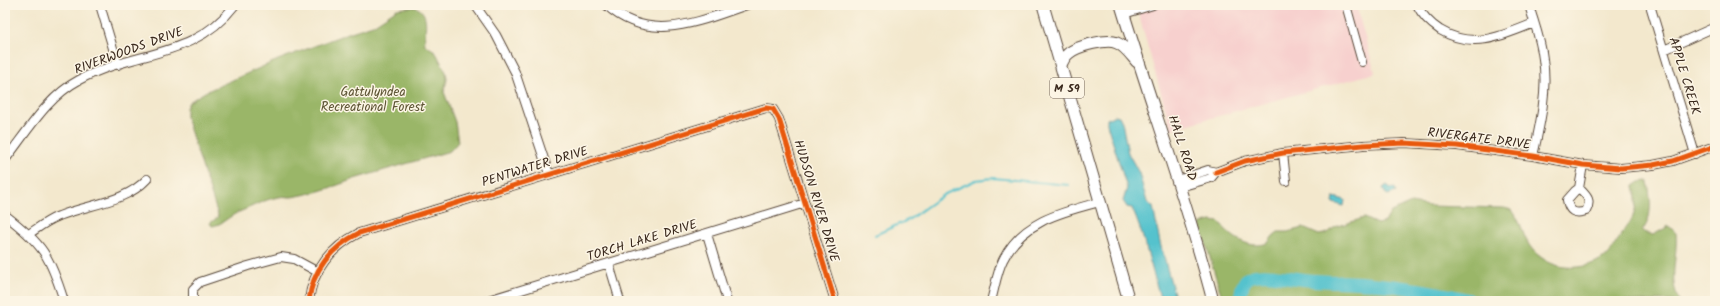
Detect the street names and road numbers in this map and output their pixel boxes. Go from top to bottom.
street label: RIVERWOODS DRIVE [71,21,187,81]
street label: APPLE CREEK [1662,35,1706,118]
road number: M 59 [1050,78,1084,98]
street label: HALL ROAD [1162,112,1202,184]
street label: RIVERGATE DRIVE [1426,122,1532,156]
street label: HUDSON RIVER DRIVE [787,137,845,265]
street label: PENTWATER DRIVE [479,141,591,193]
street label: TORCH LAKE DRIVE [584,214,700,268]

